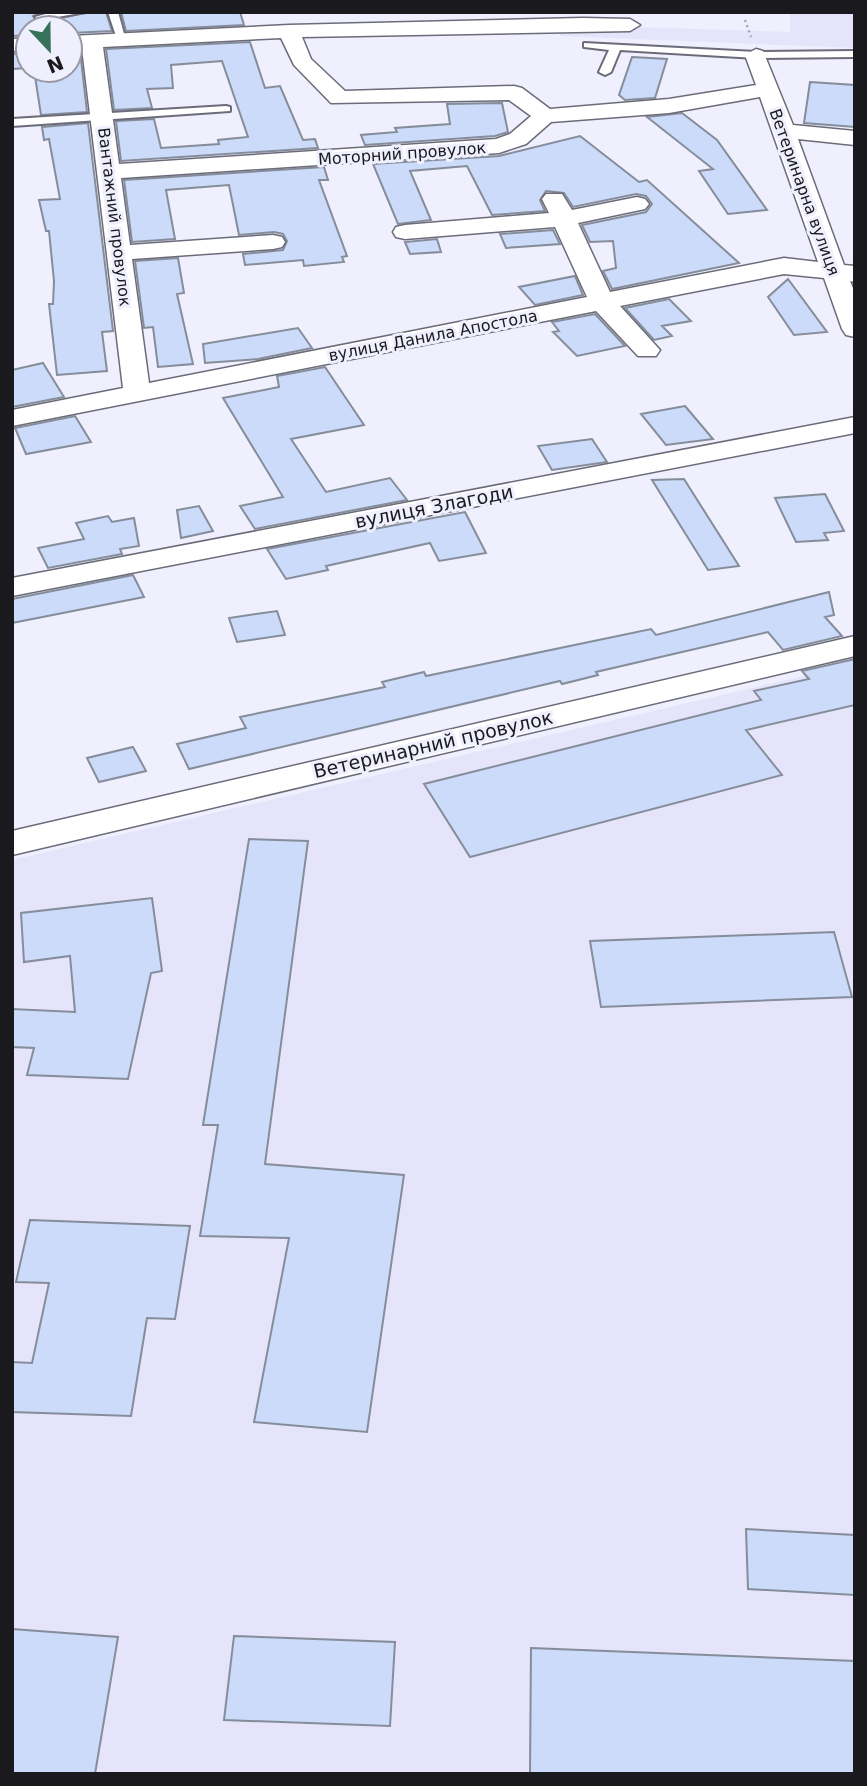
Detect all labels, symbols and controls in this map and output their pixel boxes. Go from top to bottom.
north arrow [14,14,84,84]
text: N [44,52,67,78]
street label: Ветеринарна вулиця [765,106,844,278]
street label: Вантажний провулок [94,127,135,308]
street label: Моторний провулок [317,138,487,169]
street label: вулиця Данила Апостола [327,306,539,365]
street label: вулиця Злагоди [353,480,515,532]
street label: Ветеринарний провулок [311,706,555,782]

